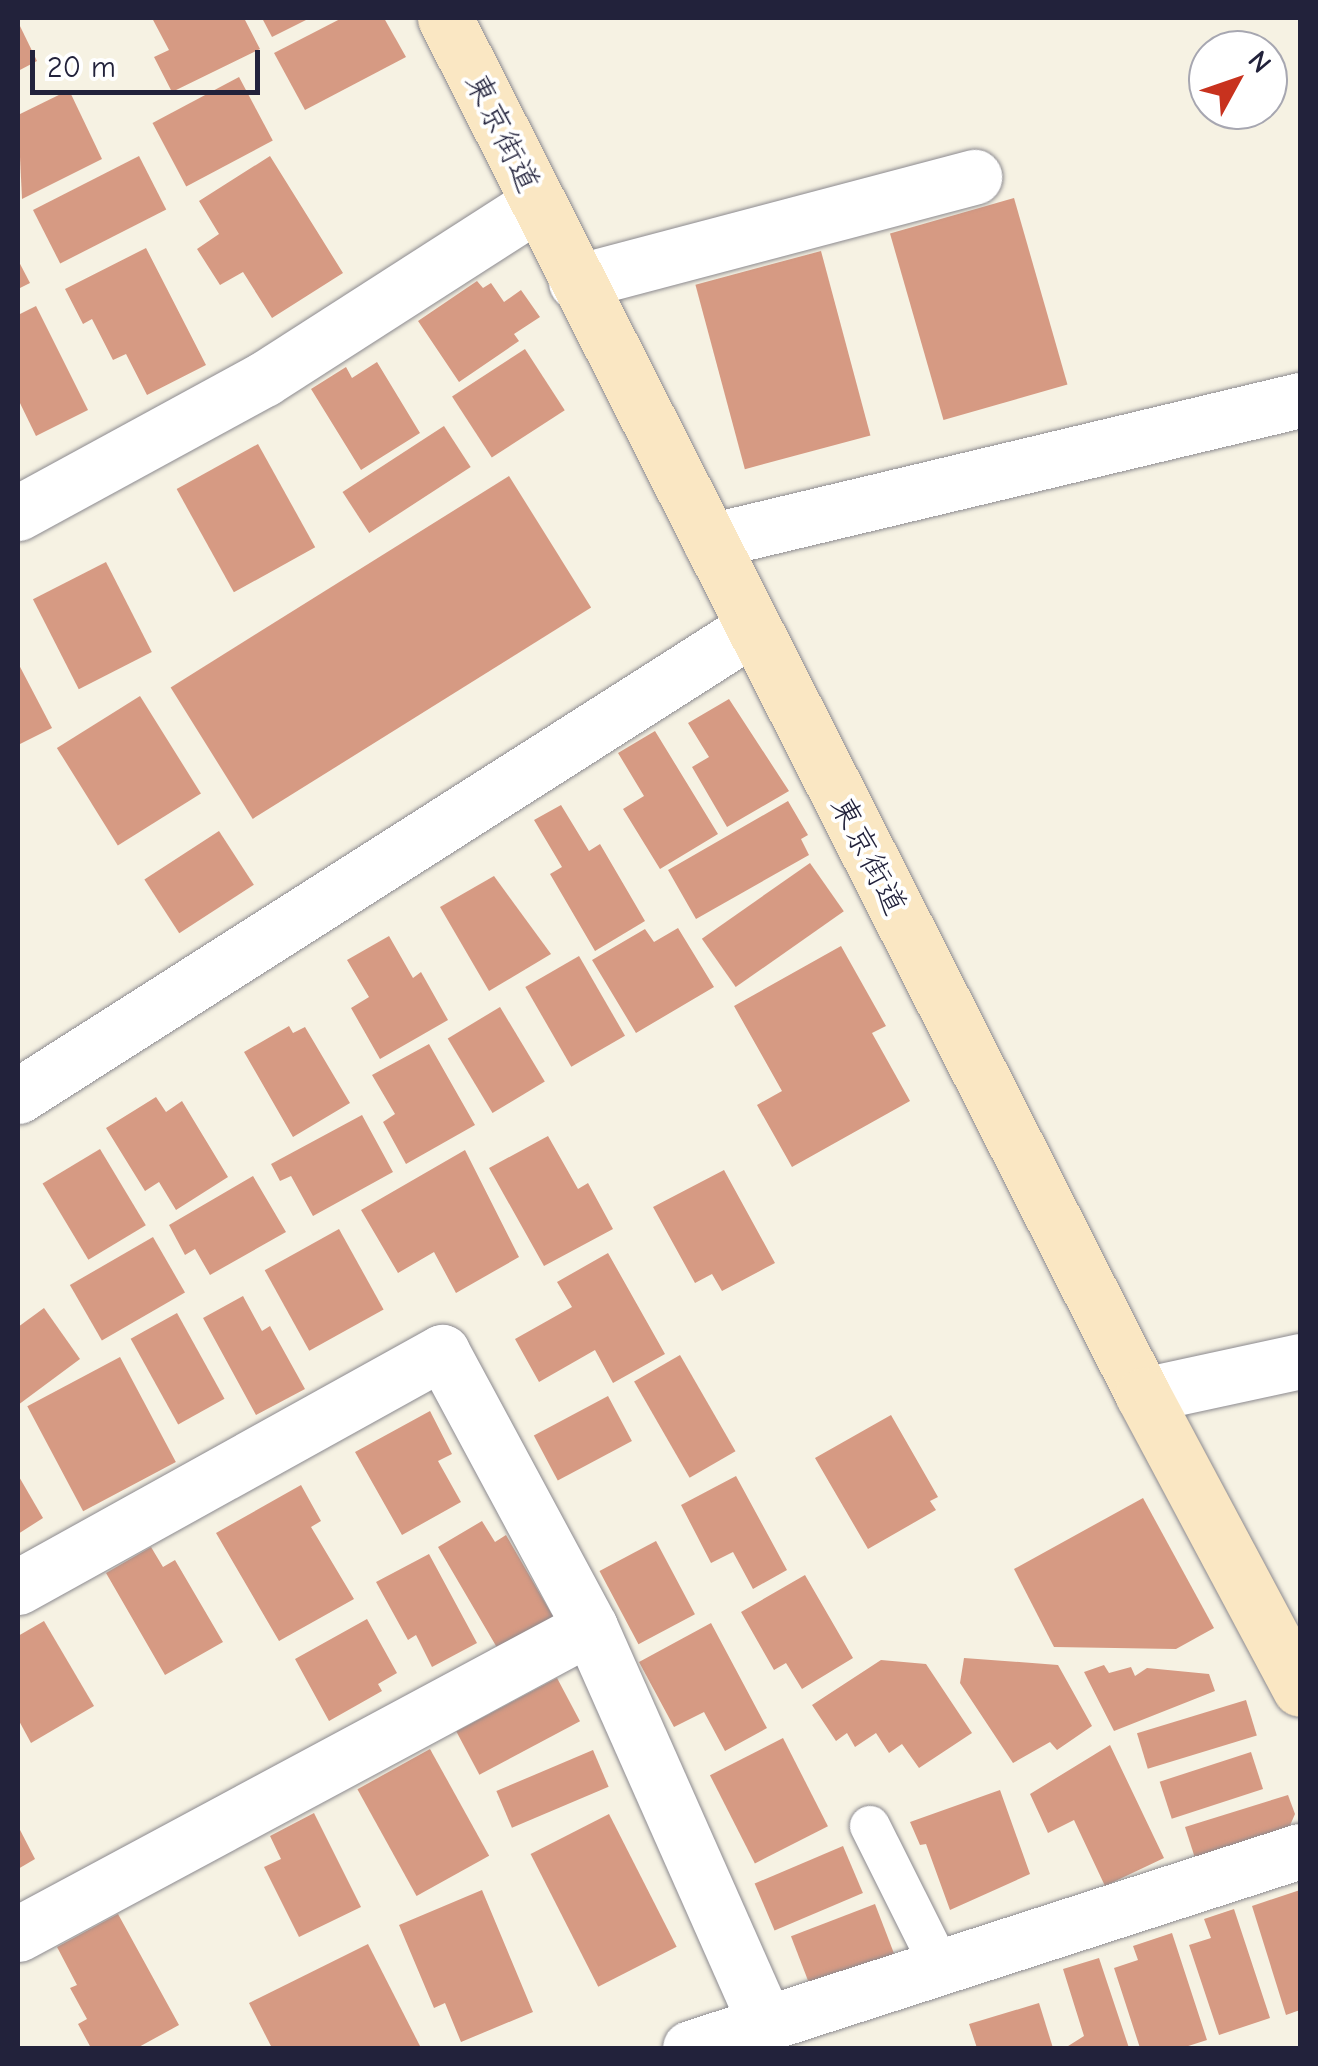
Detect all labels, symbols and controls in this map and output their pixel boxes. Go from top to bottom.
scale bar [35,30,265,92]
north arrow [1188,30,1288,130]
text: N [1241,45,1278,79]
text: 20 m [47,50,116,85]
street label: 東京街道 [457,67,547,199]
street label: 東京街道 [822,790,914,922]

